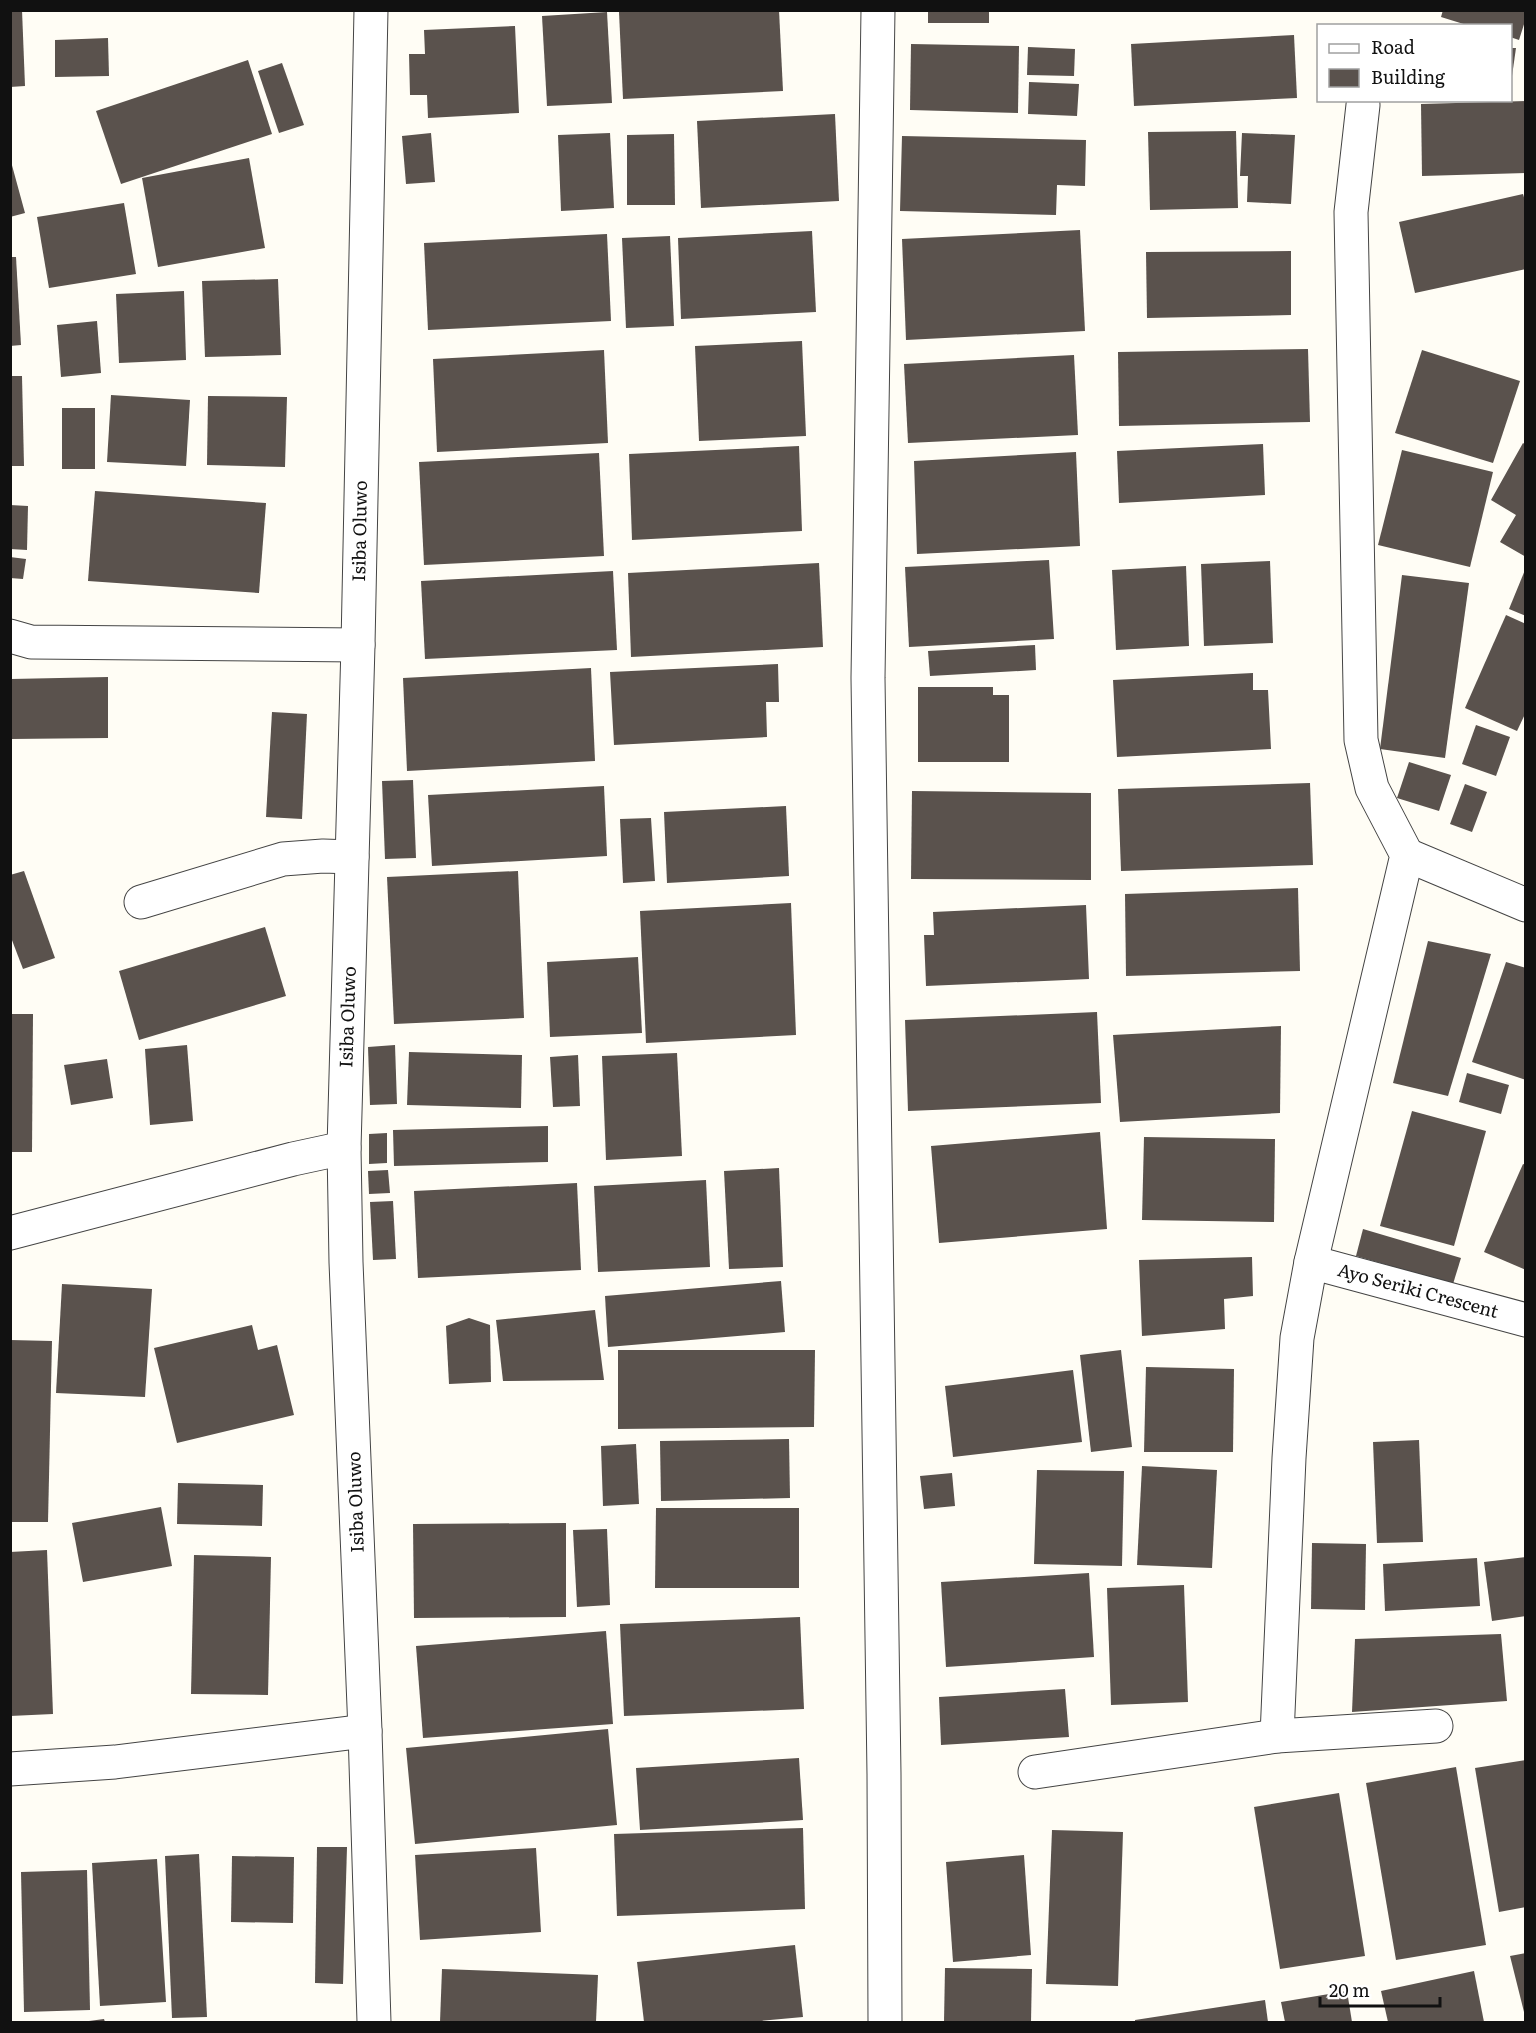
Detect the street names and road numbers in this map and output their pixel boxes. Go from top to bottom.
street label: Isiba Oluwo [344,480,373,582]
street label: Isiba Oluwo [331,966,362,1068]
street label: Ayo Seriki Crescent [1335,1255,1503,1324]
street label: Isiba Oluwo [339,1451,370,1553]

